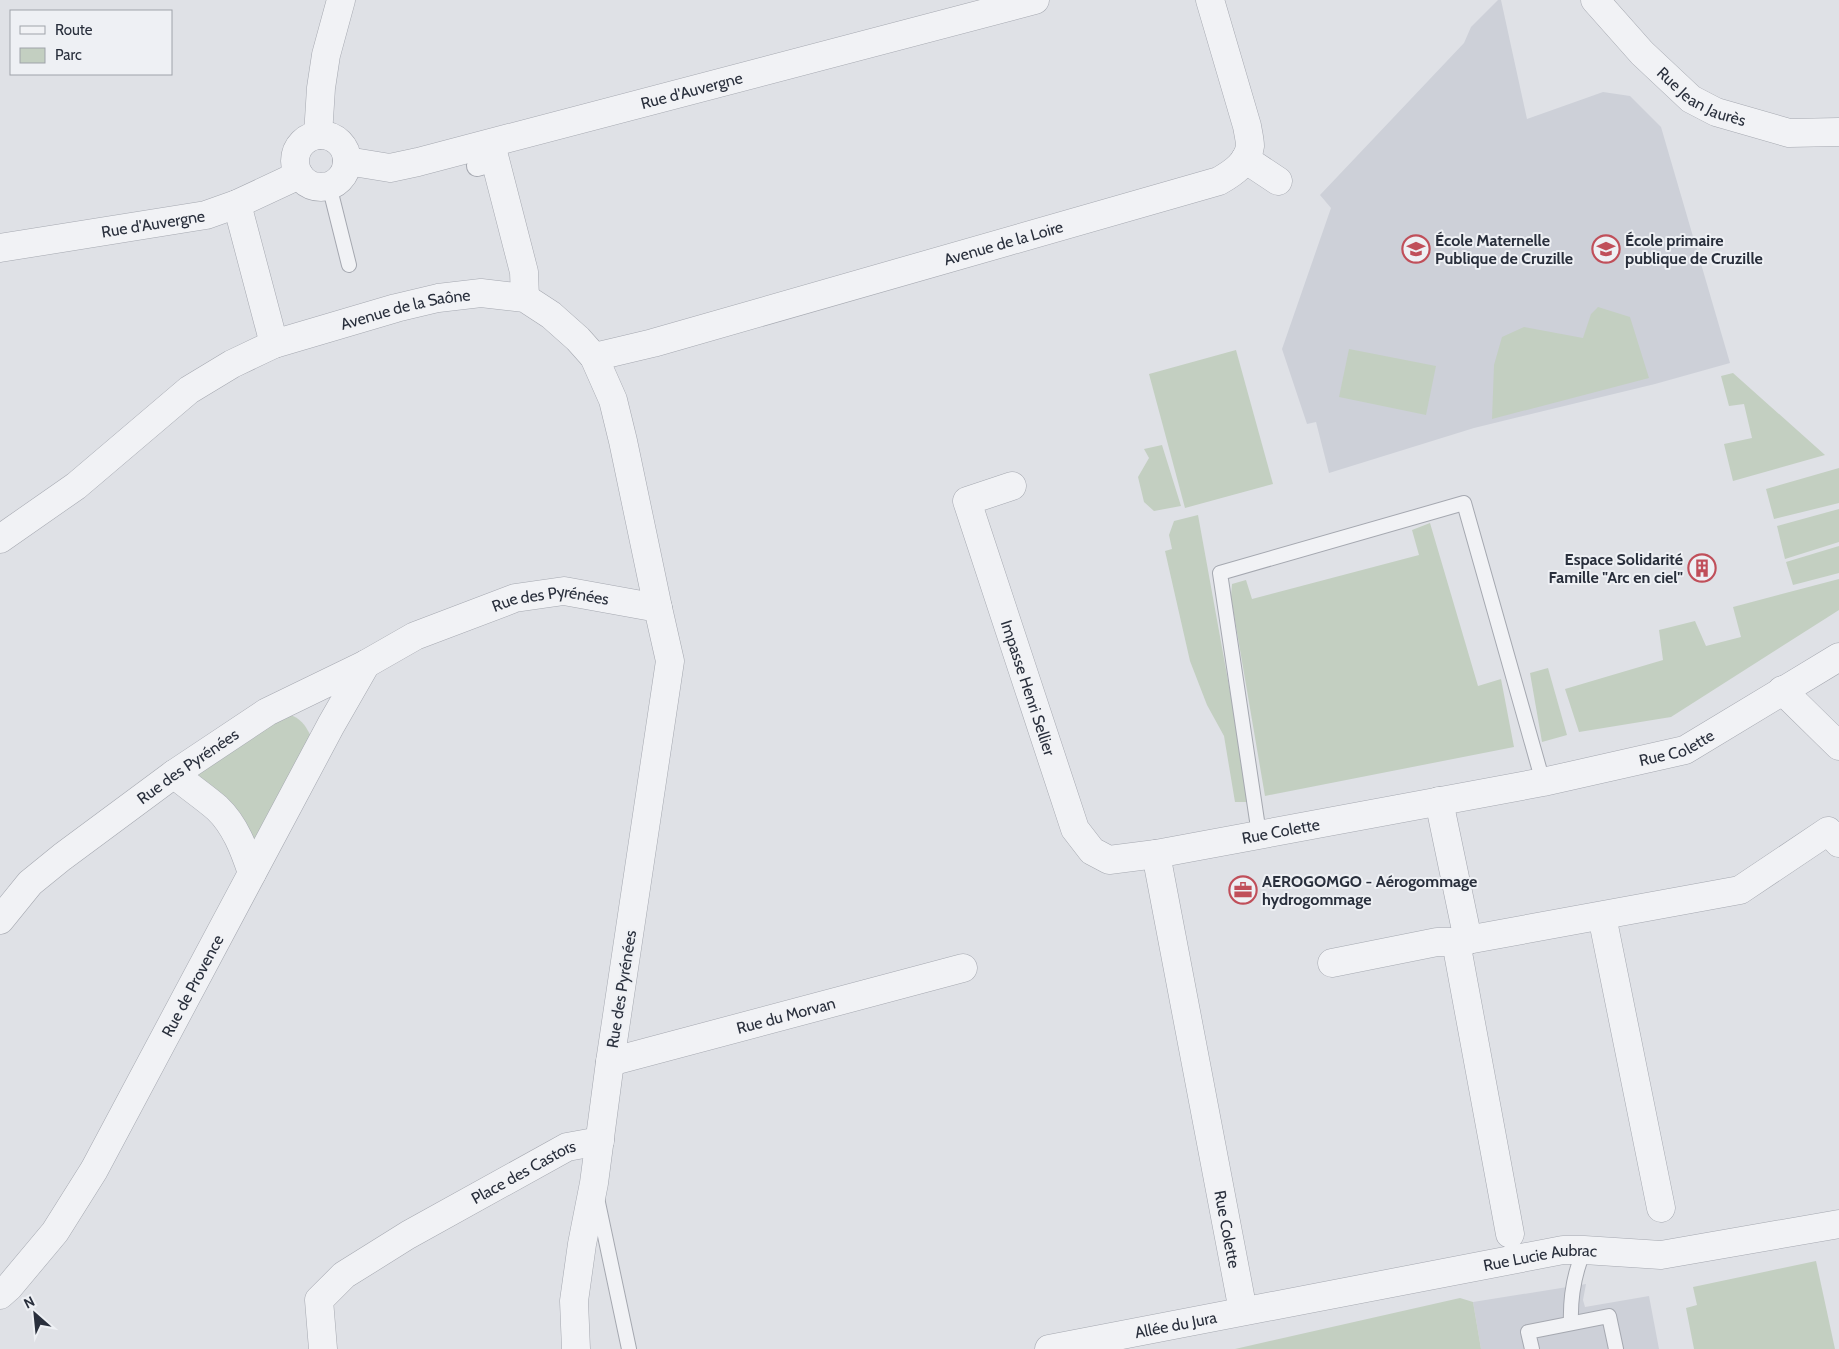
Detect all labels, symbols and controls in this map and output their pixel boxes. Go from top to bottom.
legend [10,10,172,75]
text: Route [55,21,93,39]
text: Parc [55,46,82,64]
street label: Rue Jean Jaurès [1653,63,1748,130]
street label: Rue d'Auvergne [639,68,745,113]
street label: Rue d'Auvergne [100,206,206,242]
street label: Avenue de la Loire [942,217,1065,269]
place label: École Maternelle Publique de Cruzille [1435,231,1573,268]
place label: École primaire publique de Cruzille [1625,231,1763,268]
school or university icon: École Maternelle Publique de Cruzille [1401,234,1431,264]
school or university icon: École primaire publique de Cruzille [1591,234,1621,264]
street label: Avenue de la Saône [338,285,471,334]
place label: Espace Solidarité Famille "Arc en ciel" [1549,550,1683,587]
building icon: Espace Solidarité Famille "Arc en ciel" [1687,553,1717,583]
street label: Rue des Pyrénées [489,582,611,616]
street label: Impasse Henri Sellier [997,618,1059,759]
street label: Rue des Pyrénées [133,724,243,808]
street label: Rue Colette [1637,726,1718,770]
street label: Rue Colette [1240,815,1321,848]
place label: AEROGOMGO - Aérogommage hydrogommage [1262,872,1477,909]
office icon: AEROGOMGO - Aérogommage hydrogommage [1228,875,1258,905]
street label: Rue des Pyrénées [603,928,640,1049]
street label: Rue de Provence [158,931,228,1040]
street label: Rue du Morvan [734,993,838,1038]
street label: Place des Castors [468,1137,578,1208]
street label: Rue Colette [1210,1189,1244,1270]
street label: Rue Lucie Aubrac [1482,1241,1598,1275]
north arrow [10,1289,60,1339]
text: N [21,1292,38,1313]
street label: Allée du Jura [1133,1308,1219,1342]

